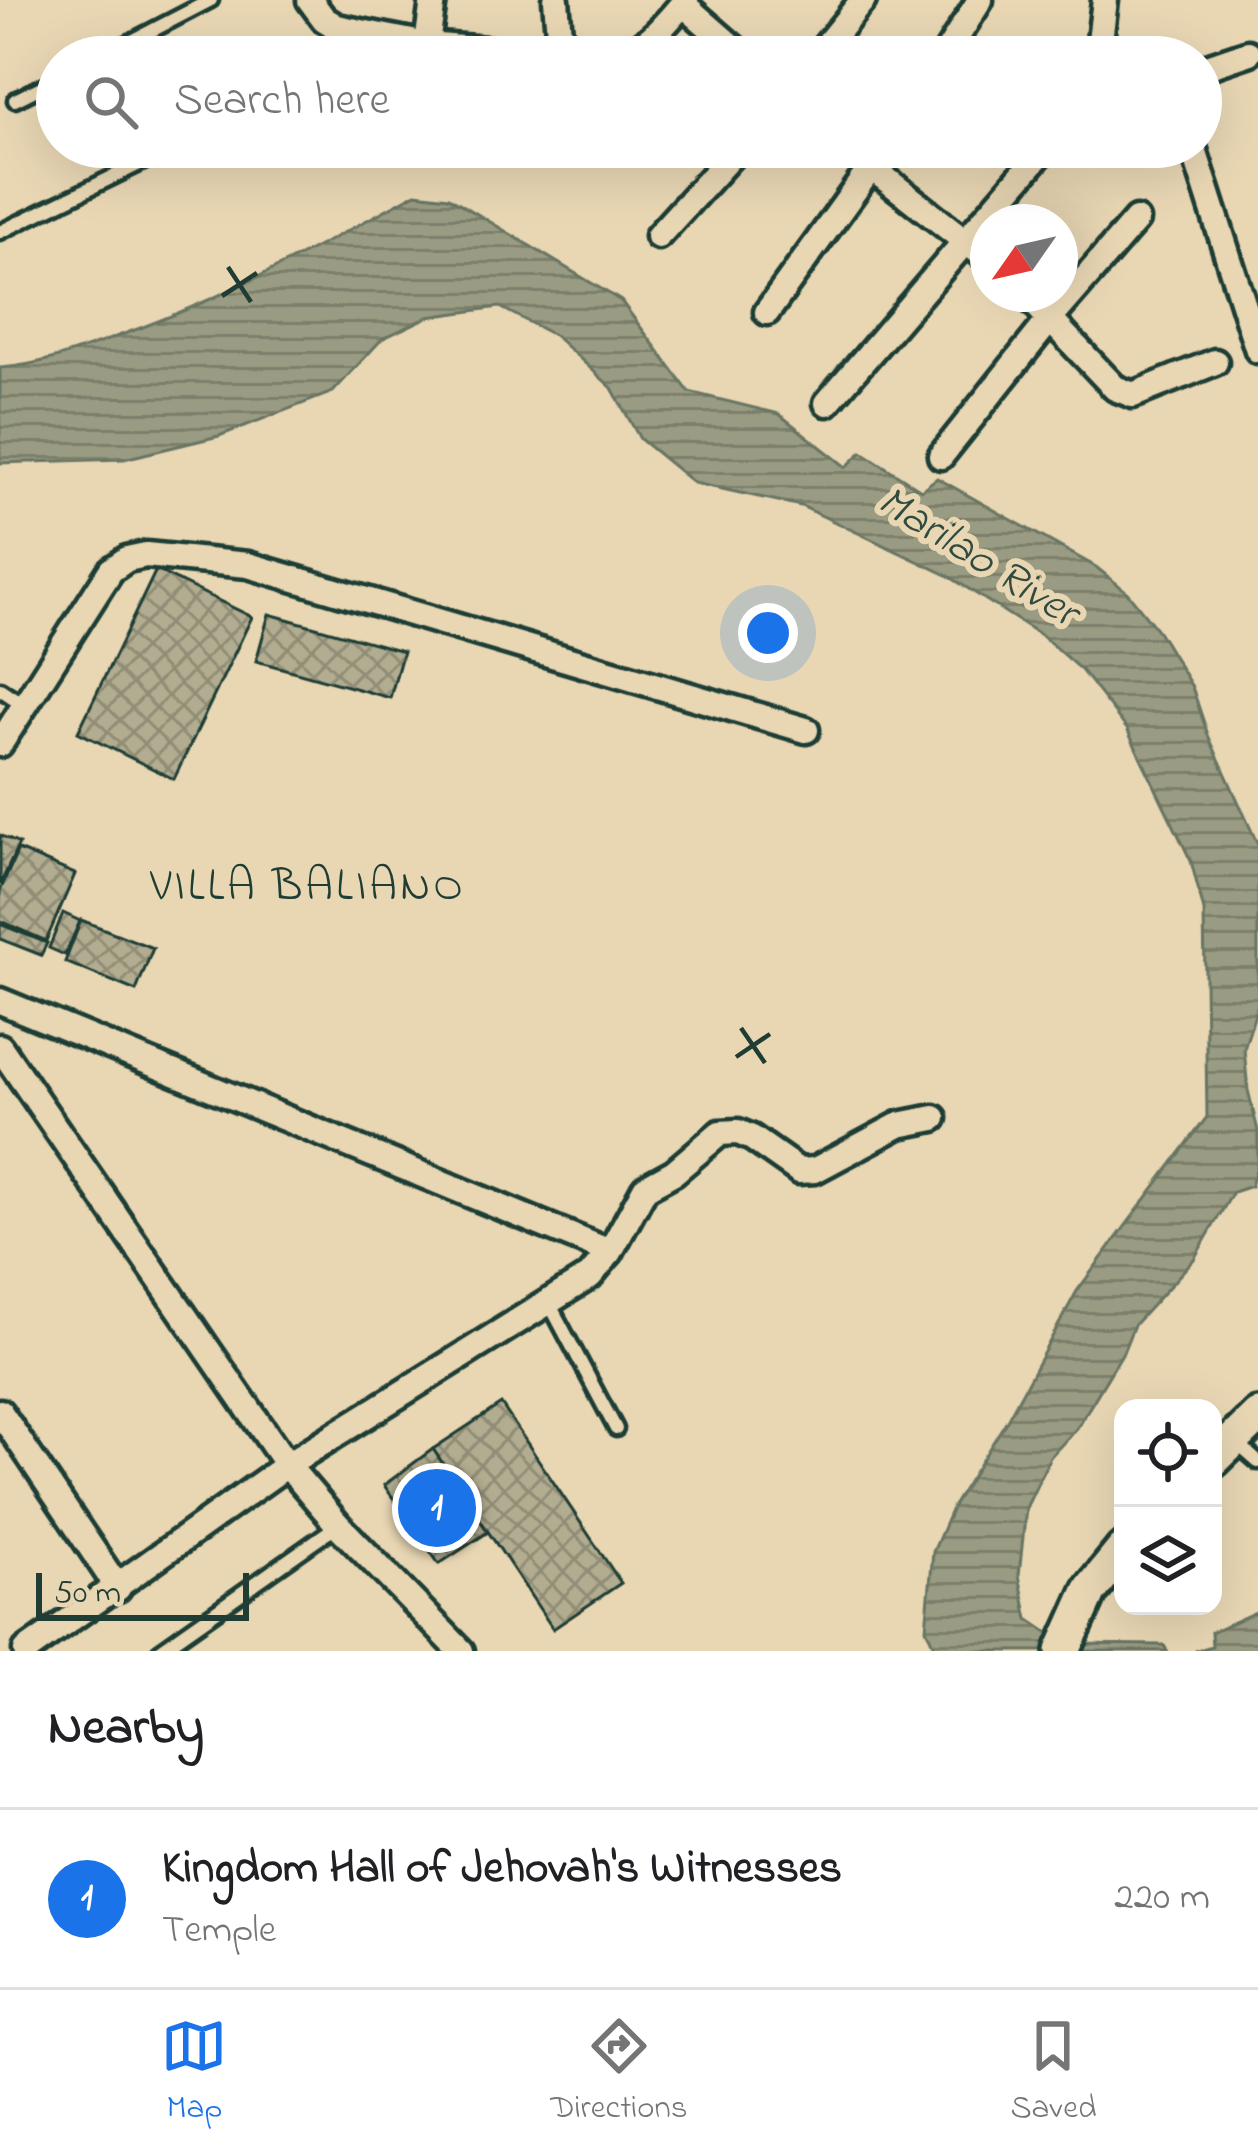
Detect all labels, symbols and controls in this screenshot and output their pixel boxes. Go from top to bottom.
search box [36,36,1222,168]
icon: search [78,69,144,135]
text: Search here [174,69,390,135]
north arrow [970,204,1078,312]
water label: Marilao River [864,470,1095,649]
your location [738,603,798,663]
district label: VILLA BALIANO [149,855,466,921]
map controls [1114,1399,1222,1615]
button: locate [1114,1399,1222,1507]
pin: 1 [398,1463,476,1553]
button: layers [1114,1507,1222,1615]
scale bar [36,1567,249,1620]
text: 50 m [54,1570,121,1618]
text: Nearby [48,1692,204,1767]
text: Kingdom Hall of Jehovah's Witnesses [162,1837,842,1903]
text: 1 [81,1870,93,1927]
text: 220 m [1114,1870,1210,1927]
text: Temple [162,1903,276,1960]
tab: Map [161,2013,227,2133]
tab: Directions [550,2013,688,2133]
tab: Saved [1010,2013,1097,2133]

